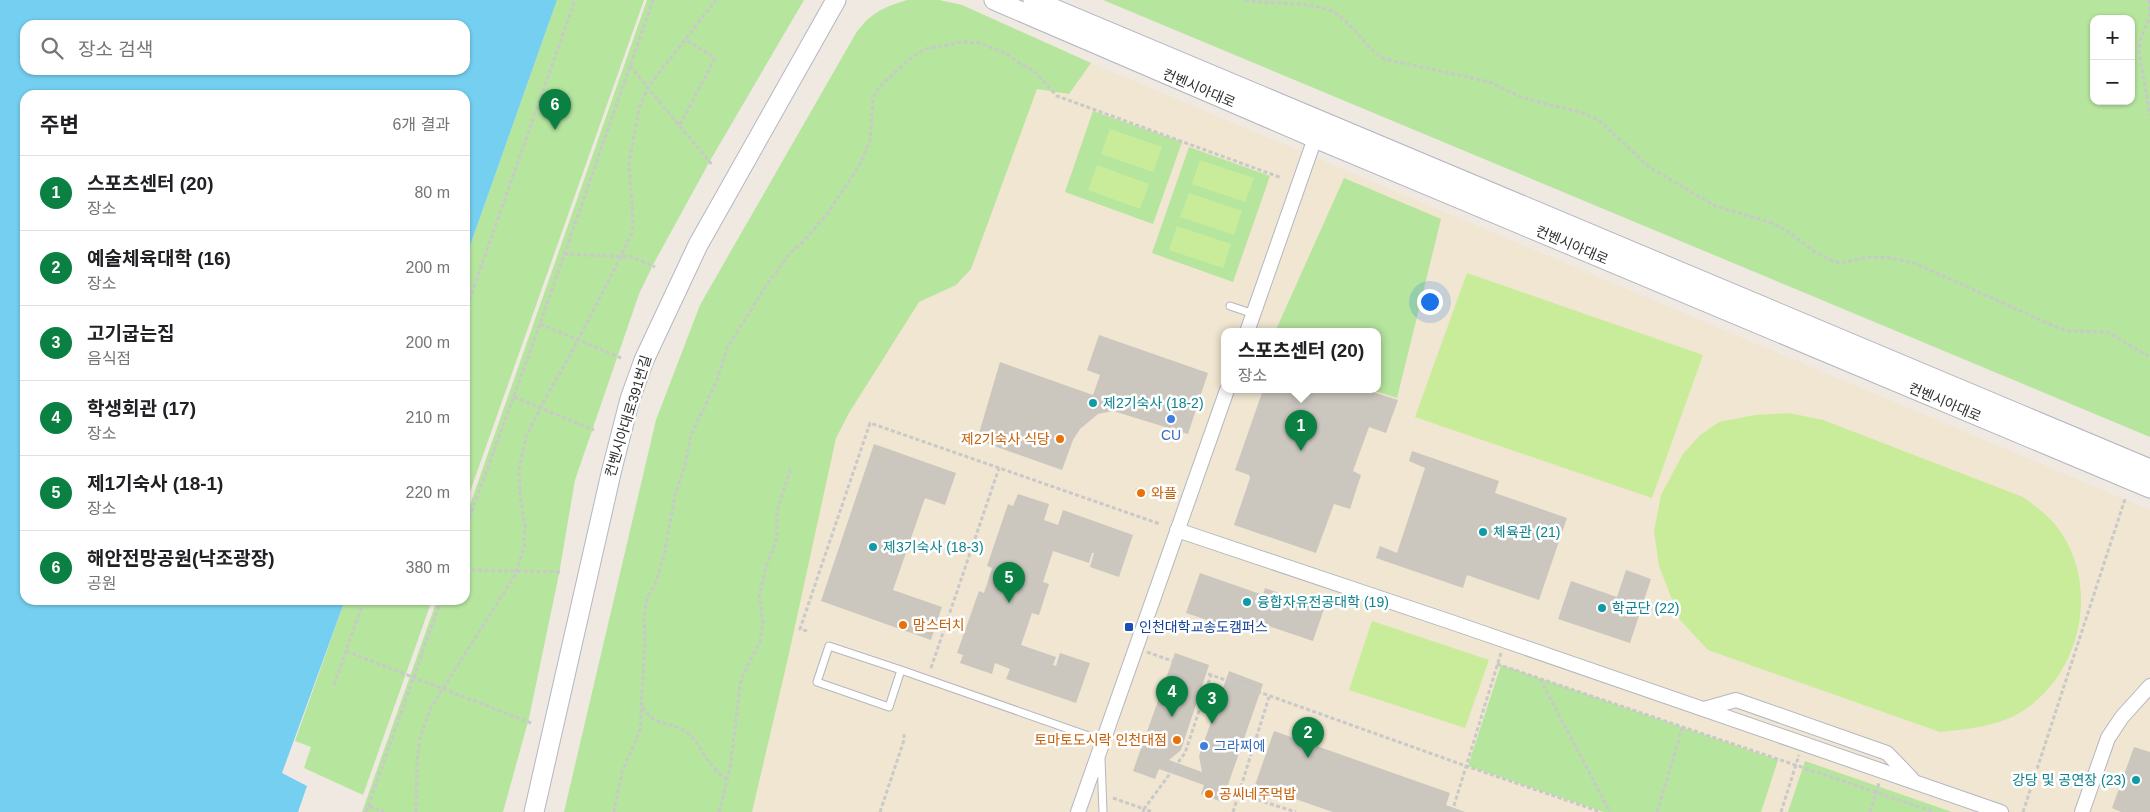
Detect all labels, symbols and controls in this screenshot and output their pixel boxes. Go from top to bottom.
map controls [2090,15,2135,105]
button: + [2090,15,2135,60]
search box [20,20,470,75]
icon: search [38,34,66,62]
text: 장소 검색 [78,39,153,60]
button: − [2090,60,2135,105]
street label: 컨벤시아대로 [1160,66,1238,111]
pin: 6 [539,89,571,130]
text: 주변 [40,113,79,136]
text: 6개 결과 [392,116,450,133]
text: 스포츠센터 (20) [87,173,213,194]
text: 1 [52,184,60,201]
text: 80 m [414,184,450,201]
text: 장소 [87,200,116,217]
street label: 컨벤시아대로 [1533,223,1611,268]
text: 예술체육대학 (16) [87,248,231,269]
text: 2 [52,259,60,276]
text: 200 m [406,259,450,276]
text: 장소 [87,275,116,292]
your location [1417,289,1443,315]
text: 고기굽는집 [87,323,174,344]
popup [1221,328,1381,393]
text: 3 [52,334,60,351]
text: 200 m [406,334,450,351]
text: 스포츠센터 (20) [1238,340,1364,361]
text: 음식점 [87,350,131,367]
street label: 컨벤시아대로391번길 [602,353,654,479]
text: 장소 [1238,367,1267,384]
street label: 컨벤시아대로 [1906,380,1984,425]
place label: 제2기숙사 (18-2) [1103,395,1204,411]
marker: 제2기숙사 (18-2) [1087,397,1099,409]
text: 학생회관 (17) [87,398,196,419]
text: 4 [52,409,60,426]
text: 210 m [406,409,450,426]
pin: 1 [1285,410,1317,451]
marker: CU [1165,413,1177,425]
text: 장소 [87,425,116,442]
place label: CU [1161,427,1181,443]
place label: 제2기숙사 식당 [961,431,1050,447]
marker: 제2기숙사 식당 [1054,433,1066,445]
text: 제1기숙사 (18-1) [87,473,223,494]
text: 5 [52,484,60,501]
text: 220 m [406,484,450,501]
place label: 와플 [1151,485,1177,501]
marker: 와플 [1135,487,1147,499]
text: 장소 [87,500,116,517]
place label: 체육관 (21) [1493,524,1560,540]
marker: 체육관 (21) [1477,526,1489,538]
place label: 제3기숙사 (18-3) [883,539,984,555]
marker: 제3기숙사 (18-3) [867,541,879,553]
text: 해안전망공원(낙조광장) [87,548,274,569]
text: 6 [52,559,60,576]
text: 380 m [406,559,450,576]
pin: 5 [993,562,1025,603]
text: 공원 [87,575,116,592]
place label: 융합자유전공대학 (19) [1257,594,1389,610]
marker: 융합자유전공대학 (19) [1241,596,1253,608]
place label: 학군단 (22) [1612,600,1679,616]
marker: 학군단 (22) [1596,602,1608,614]
place label: 맘스터치 [913,617,965,633]
marker: 맘스터치 [897,619,909,631]
place label: 인천대학교송도캠퍼스 [1139,619,1268,635]
marker: 인천대학교송도캠퍼스 [1123,621,1135,633]
pin: 4 [1156,676,1188,717]
pin: 3 [1196,683,1228,724]
pin: 2 [1292,717,1324,758]
place label: 토마토도시락 인천대점 [1034,732,1167,748]
marker: 토마토도시락 인천대점 [1171,734,1183,746]
place label: 그라찌에 [1214,738,1266,754]
marker: 그라찌에 [1198,740,1210,752]
place label: 강당 및 공연장 (23) [2012,772,2126,788]
marker: 강당 및 공연장 (23) [2130,774,2142,786]
place label: 공씨네주먹밥 [1219,786,1296,802]
marker: 공씨네주먹밥 [1203,788,1215,800]

